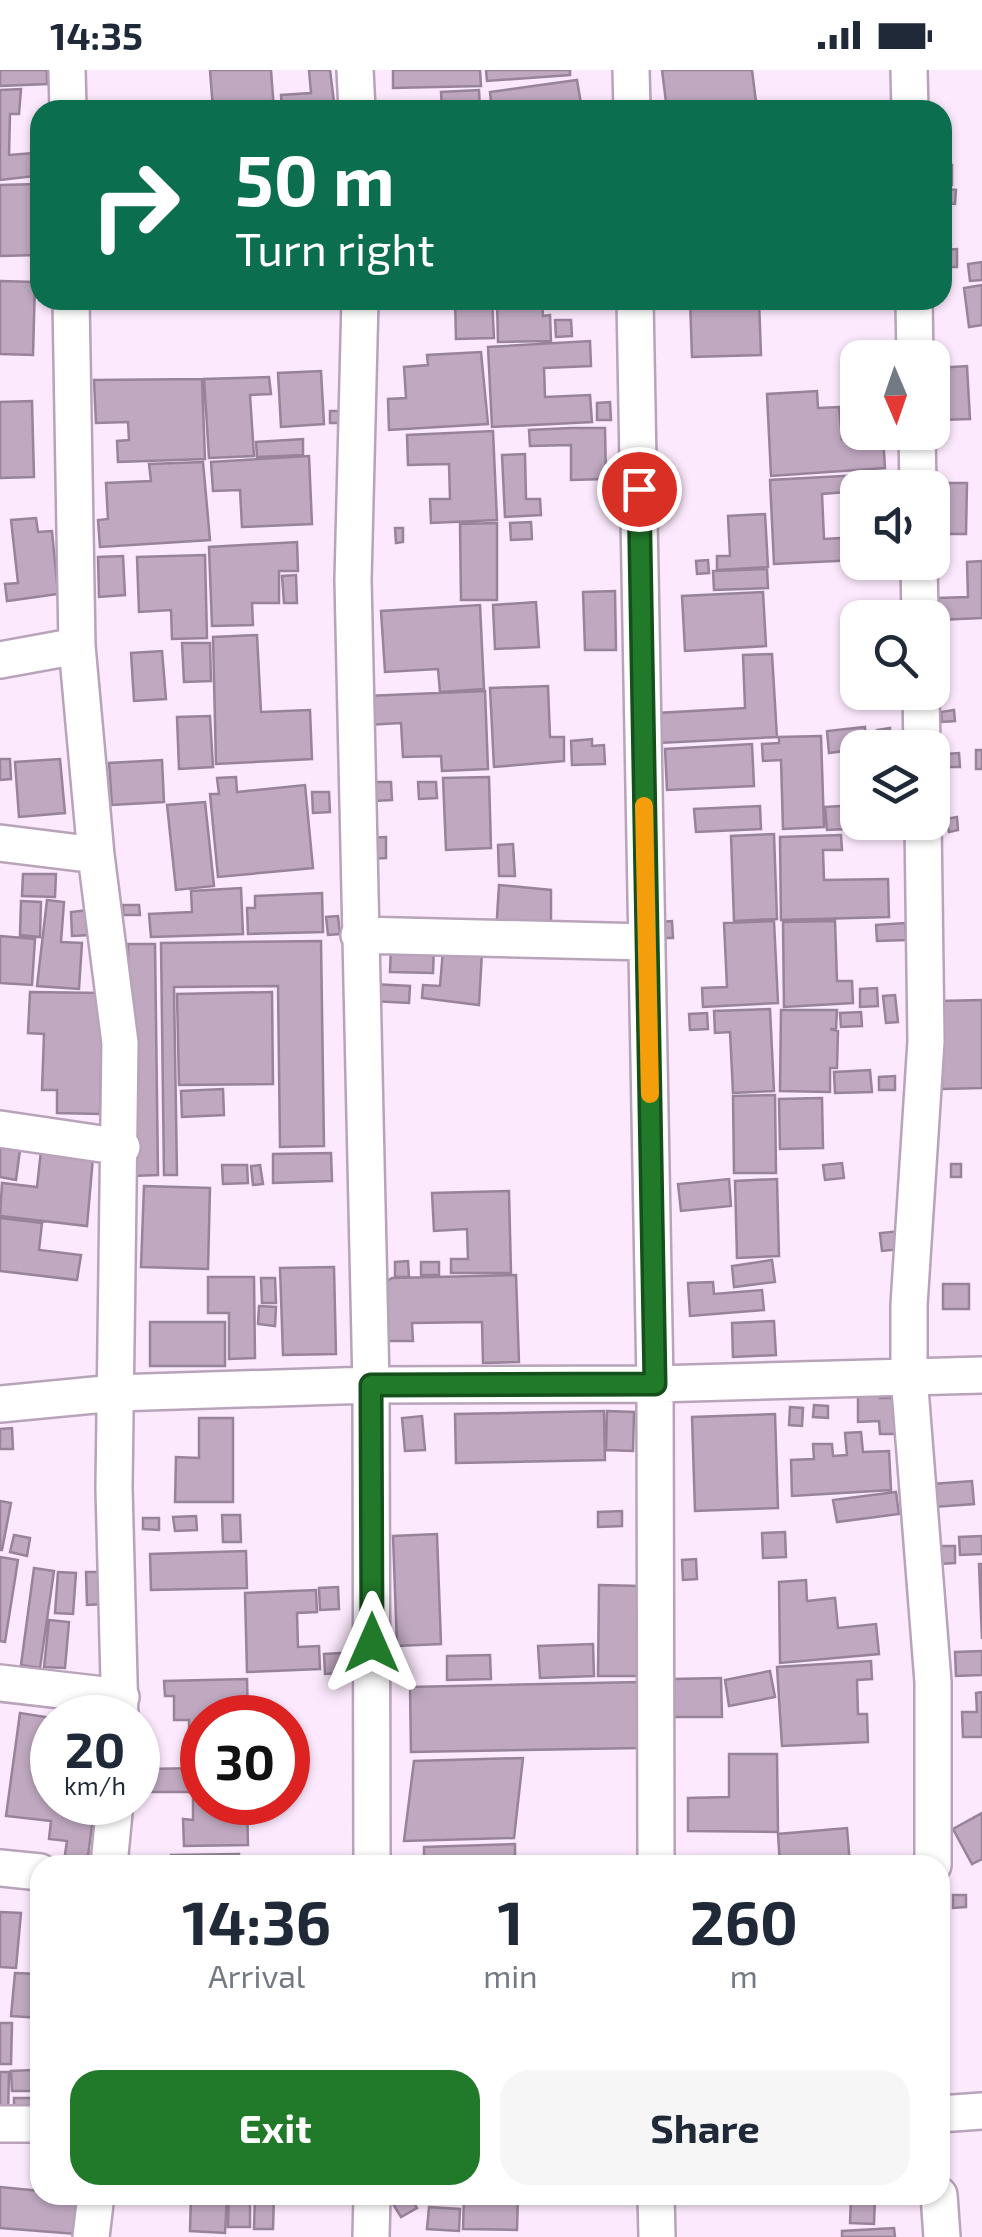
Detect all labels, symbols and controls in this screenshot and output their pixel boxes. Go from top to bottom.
text: 14:35 [50,12,143,58]
text: 50 m [235,136,395,220]
icon: right [70,140,200,270]
text: Turn right [235,221,435,275]
north arrow [840,340,950,450]
map controls [840,340,950,840]
pin [597,447,682,532]
icon: arrive [612,462,667,517]
button: sound [840,470,950,580]
button: search [840,600,950,710]
button: layers [840,730,950,840]
position arrow [320,1591,424,1695]
speed limit sign: 30 [180,1695,310,1825]
text: 20 [65,1718,125,1778]
text: km/h [64,1770,126,1800]
text: 14:36 [182,1885,331,1957]
text: 1 [497,1885,523,1957]
text: 260 [690,1885,798,1957]
text: Arrival [208,1956,305,1994]
text: min [483,1956,538,1994]
text: m [730,1956,758,1994]
button: Exit [70,2070,480,2185]
button: Share [500,2070,910,2185]

